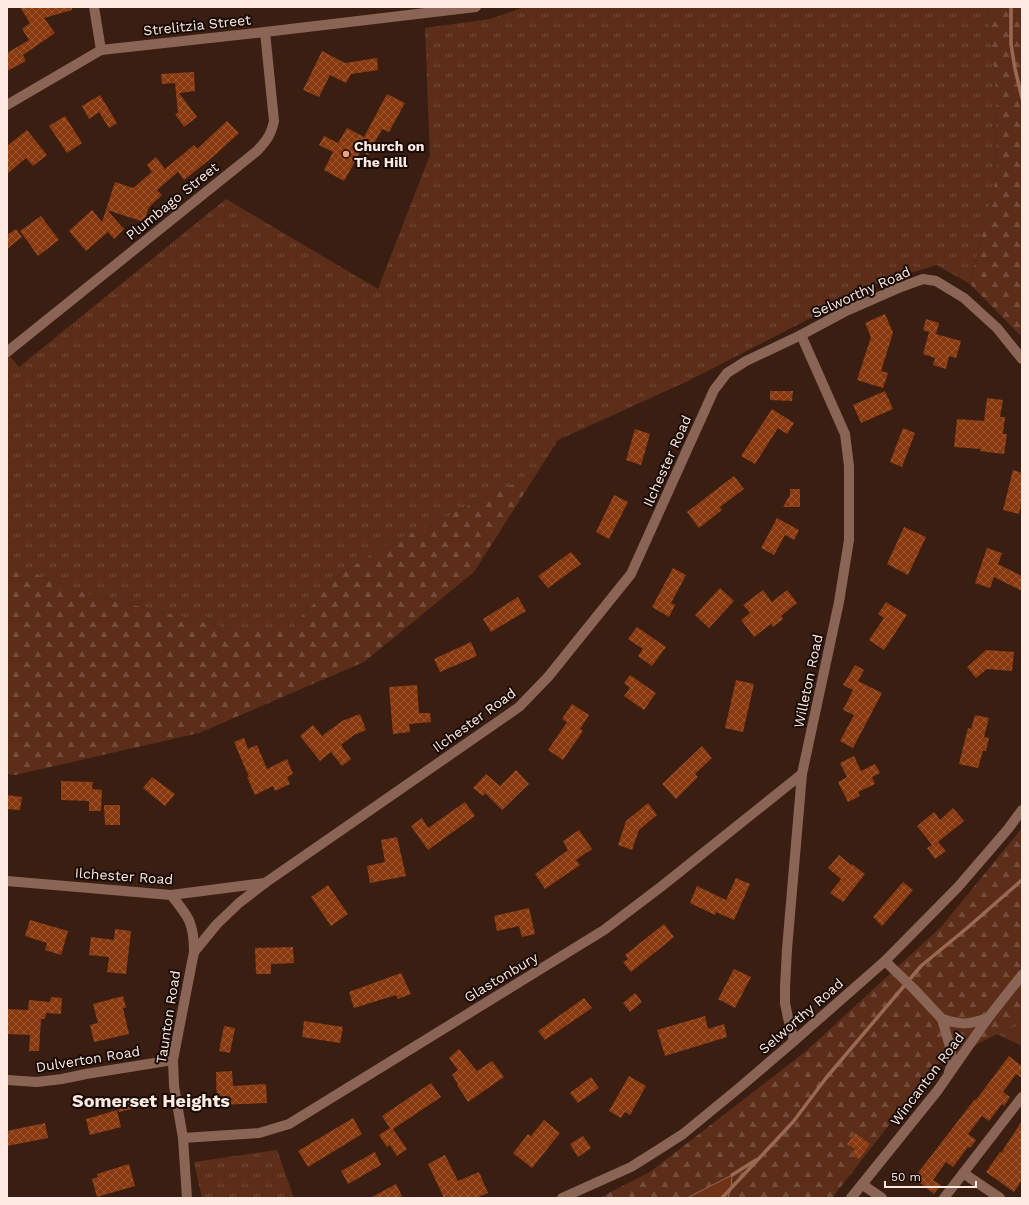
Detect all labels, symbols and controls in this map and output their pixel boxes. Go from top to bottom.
street label: Strelitzia Street [142,11,252,39]
place label: Church on The Hill [354,138,425,170]
marker: Church on The Hill [341,149,351,159]
street label: Plumbago Street [123,159,222,243]
street label: Selworthy Road [809,263,913,321]
street label: Ilchester Road [640,413,694,509]
street label: Willeton Road [790,633,826,729]
street label: Ilchester Road [429,685,519,755]
street label: Ilchester Road [74,865,174,887]
street label: Glastonbury [461,948,541,1005]
street label: Taunton Road [153,969,183,1065]
street label: Selworthy Road [756,975,846,1057]
street label: Wincanton Road [887,1029,967,1129]
street label: Dulverton Road [35,1043,141,1075]
district label: Somerset Heights [72,1090,230,1111]
scale bar [885,1163,976,1189]
text: 50 m [891,1170,921,1184]

